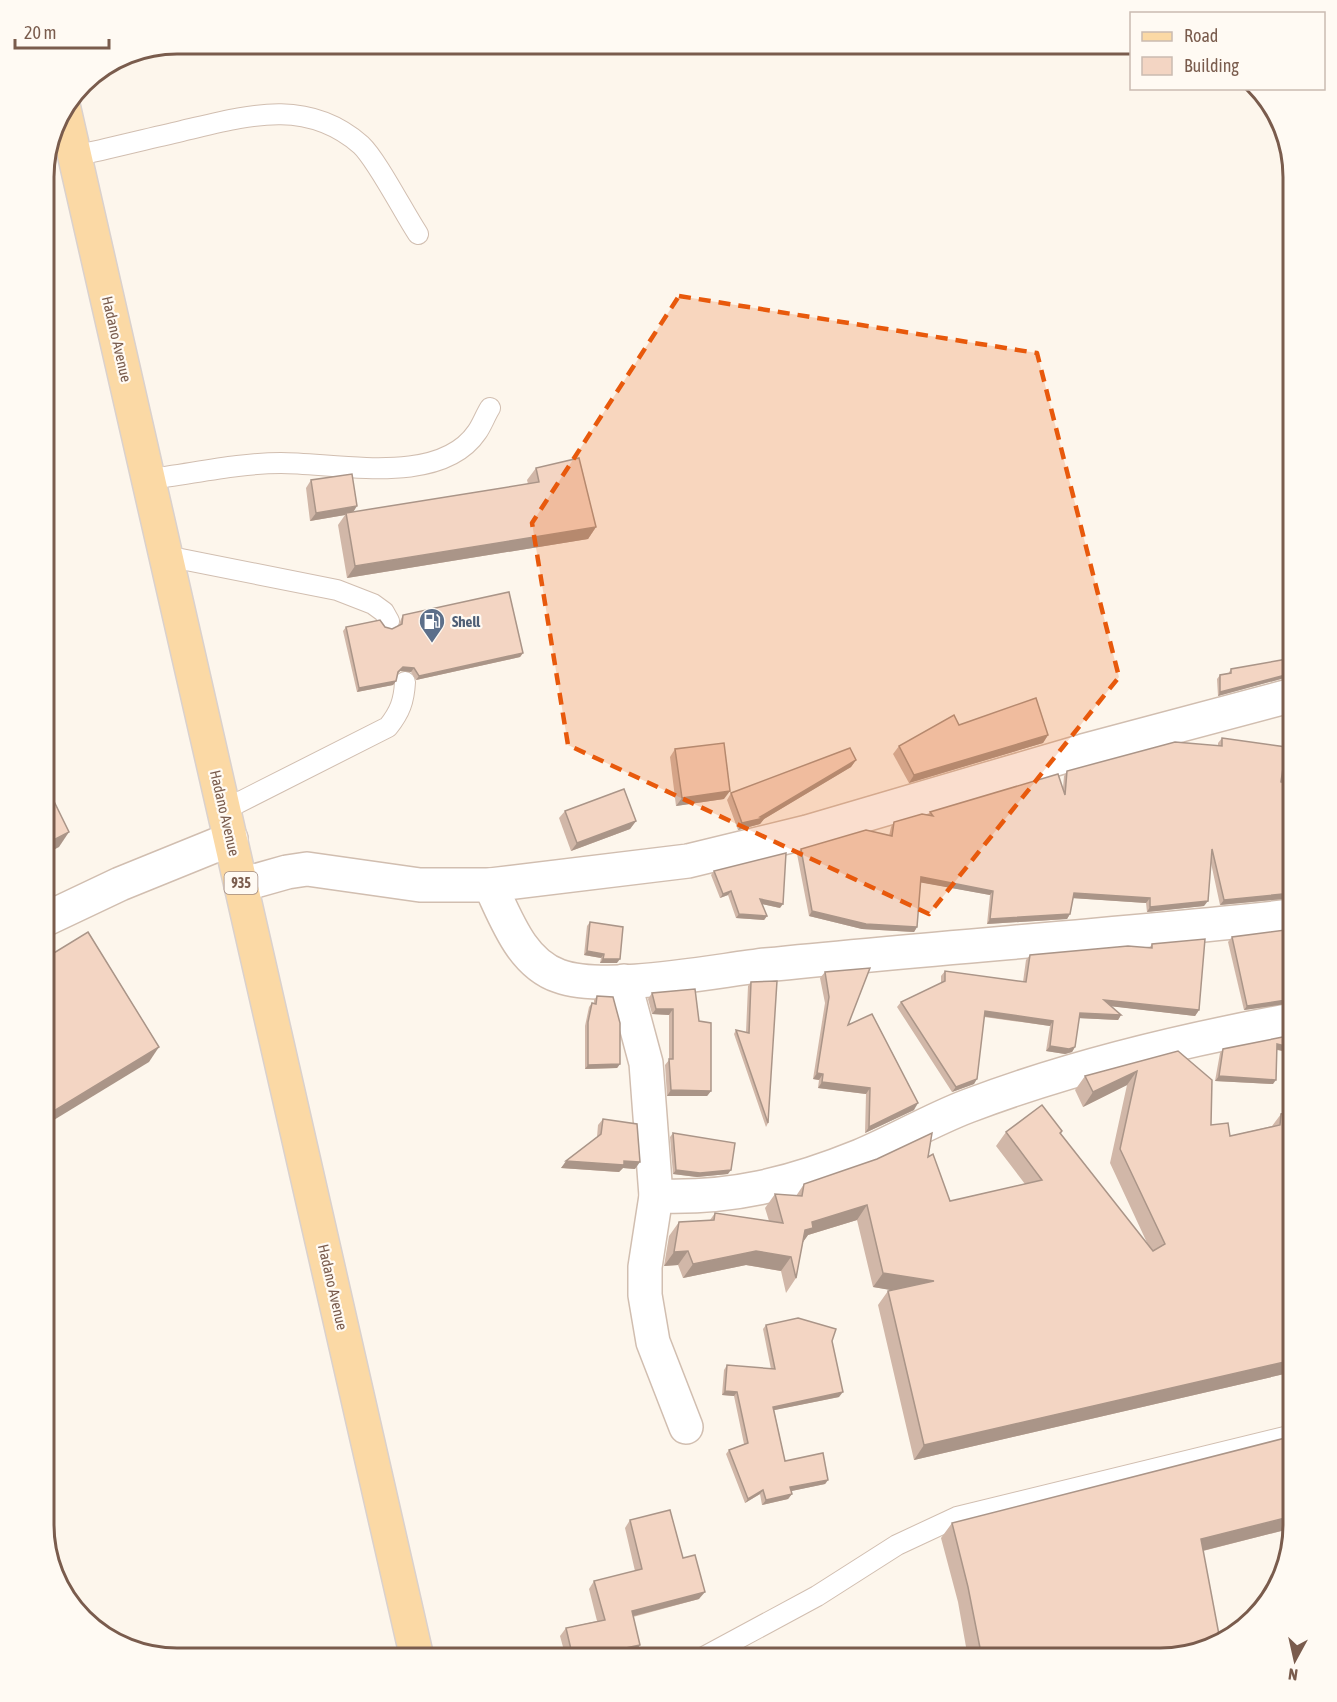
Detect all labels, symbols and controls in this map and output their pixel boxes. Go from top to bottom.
scale bar [15,12,110,50]
legend [1130,12,1325,90]
text: 20 m [24,22,56,43]
text: Road [1184,25,1218,46]
text: Building [1184,55,1239,76]
street label: Hadano Avenue [99,294,135,384]
fuel station icon: Shell [417,606,447,644]
place label: Shell [452,613,481,630]
street label: Hadano Avenue [207,768,243,858]
road number: 935 [224,872,258,894]
street label: Hadano Avenue [315,1242,351,1332]
north arrow [1265,1630,1325,1690]
text: N [1287,1665,1299,1684]

